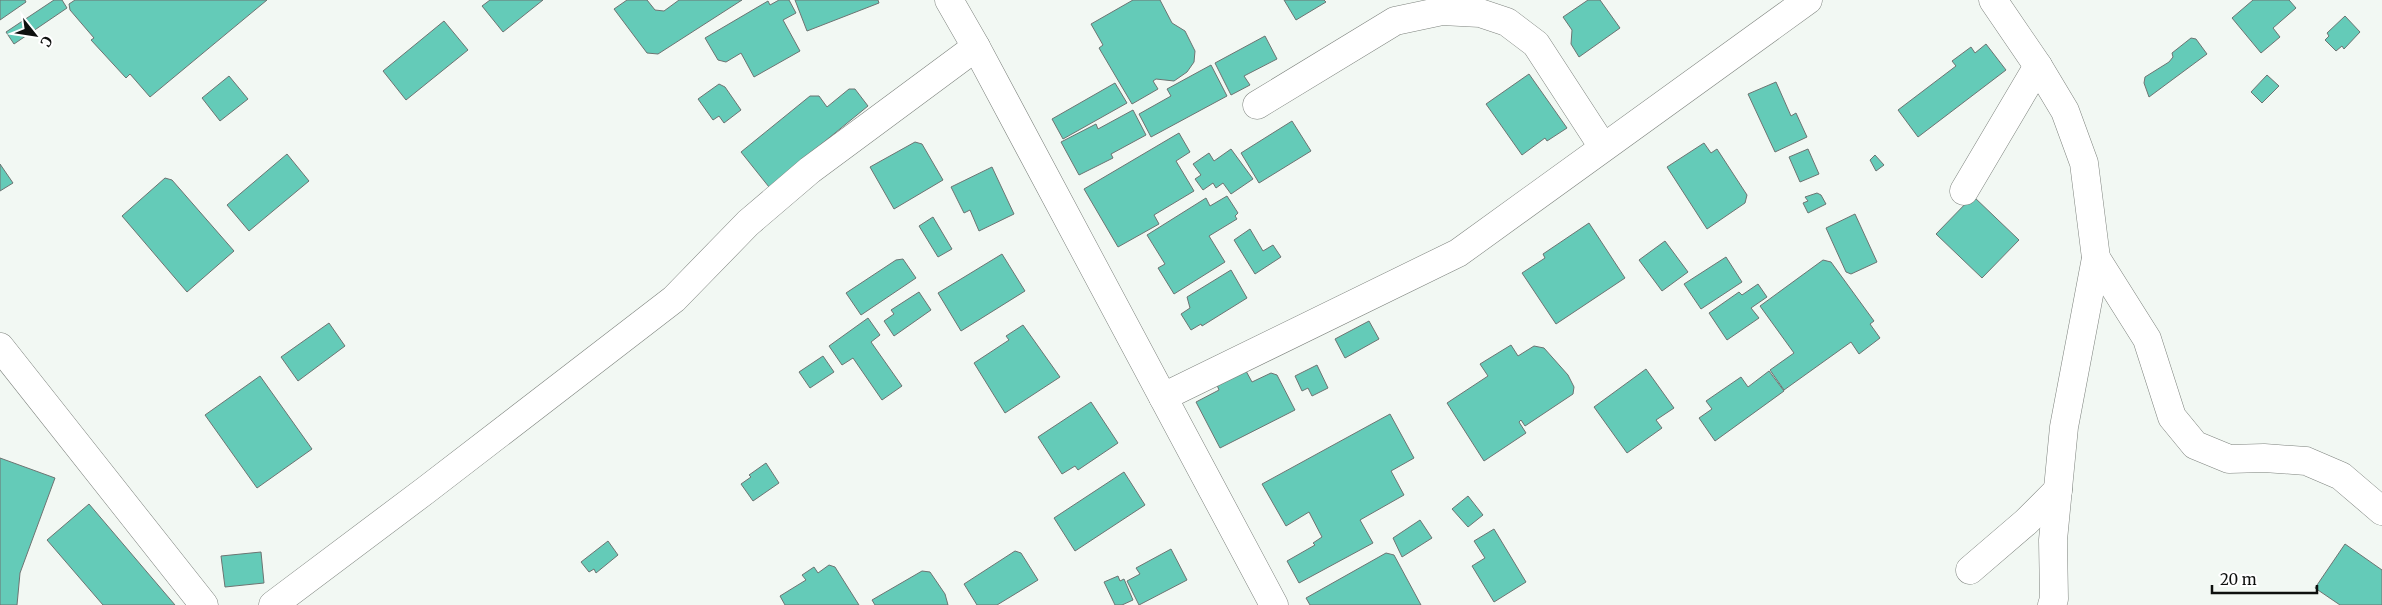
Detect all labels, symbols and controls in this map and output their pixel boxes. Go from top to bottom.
north arrow [10,10,60,60]
text: С [36,33,56,50]
scale bar [2212,562,2317,594]
text: 20 m [2220,570,2257,589]

